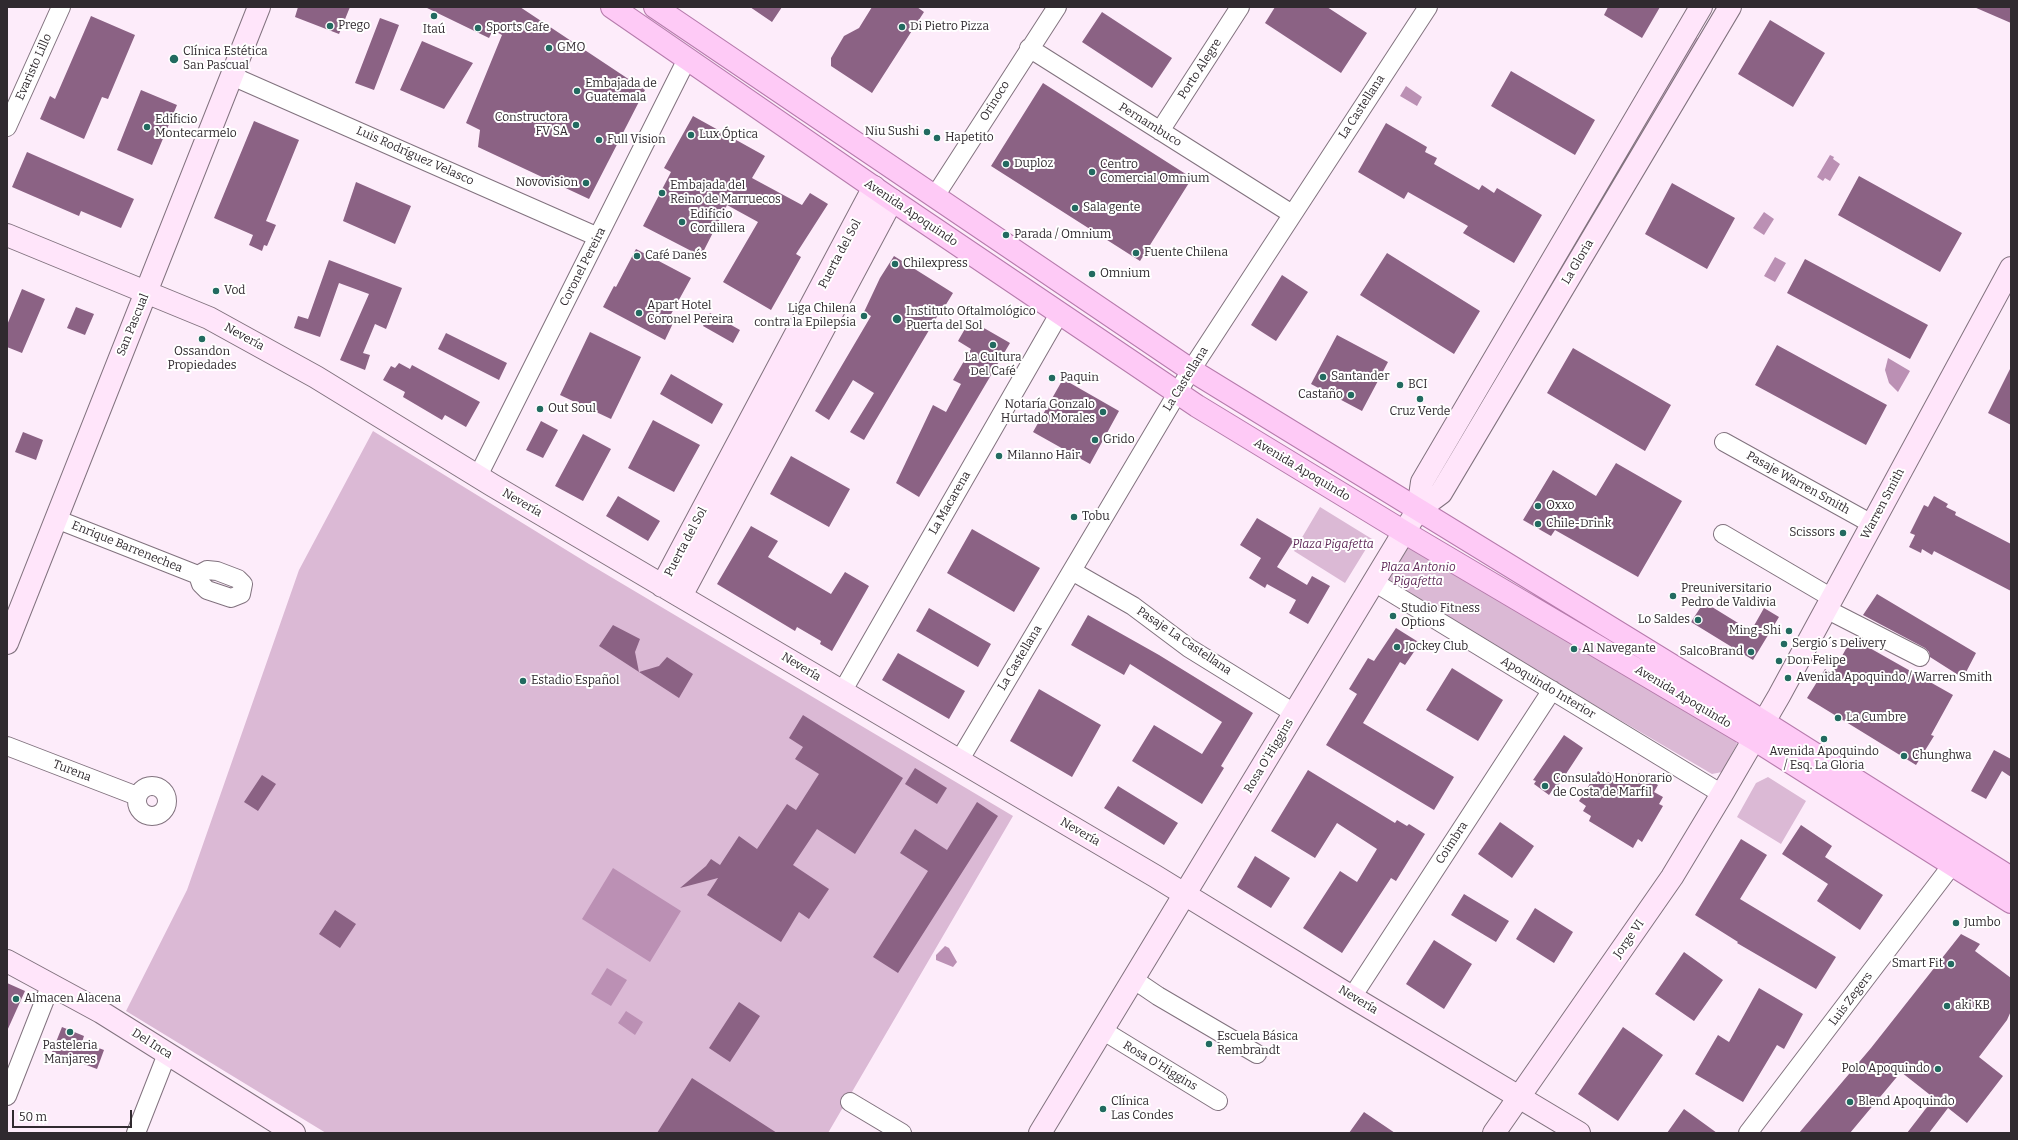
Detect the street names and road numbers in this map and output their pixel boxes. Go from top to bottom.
street label: Evaristo Lillo [13,31,55,103]
street label: Porto Alegre [1175,36,1225,102]
street label: La Castellana [1336,72,1388,142]
street label: Orinoco [977,78,1013,124]
street label: Pernambuco [1116,100,1184,150]
street label: Luis Rodríguez Velasco [354,124,476,188]
street label: Avenida Apoquindo [862,176,960,250]
street label: Puerta del Sol [816,217,864,291]
street label: Coronel Pereira [557,225,609,309]
street label: La Gloria [1559,237,1597,287]
street label: San Pascual [114,292,152,358]
street label: Nevería [222,320,266,354]
street label: La Castellana [1160,344,1212,414]
street label: Avenida Apoquindo [1251,436,1353,504]
street label: Pasaje Warren Smith [1744,449,1852,517]
street label: Warren Smith [1858,466,1908,542]
street label: La Macarena [926,469,974,537]
street label: Nevería [500,486,544,520]
street label: Puerta del Sol [662,505,710,579]
street label: Enrique Barrenechea [69,518,185,576]
street label: Pasaje La Castellana [1134,604,1234,678]
street label: La Castellana [995,623,1045,693]
street label: Nevería [779,650,823,684]
street label: Apoquindo Interior [1498,654,1598,722]
street label: Avenida Apoquindo [1632,663,1734,731]
street label: Rosa O'Higgins [1241,716,1297,796]
street label: Turena [51,757,93,785]
street label: Nevería [1058,815,1102,849]
street label: Coimbra [1433,819,1471,867]
street label: Jorge VI [1611,917,1647,961]
street label: Luis Zegers [1826,969,1876,1029]
street label: Nevería [1336,983,1380,1017]
street label: Del Inca [129,1026,175,1062]
street label: Rosa O'Higgins [1120,1038,1200,1094]

